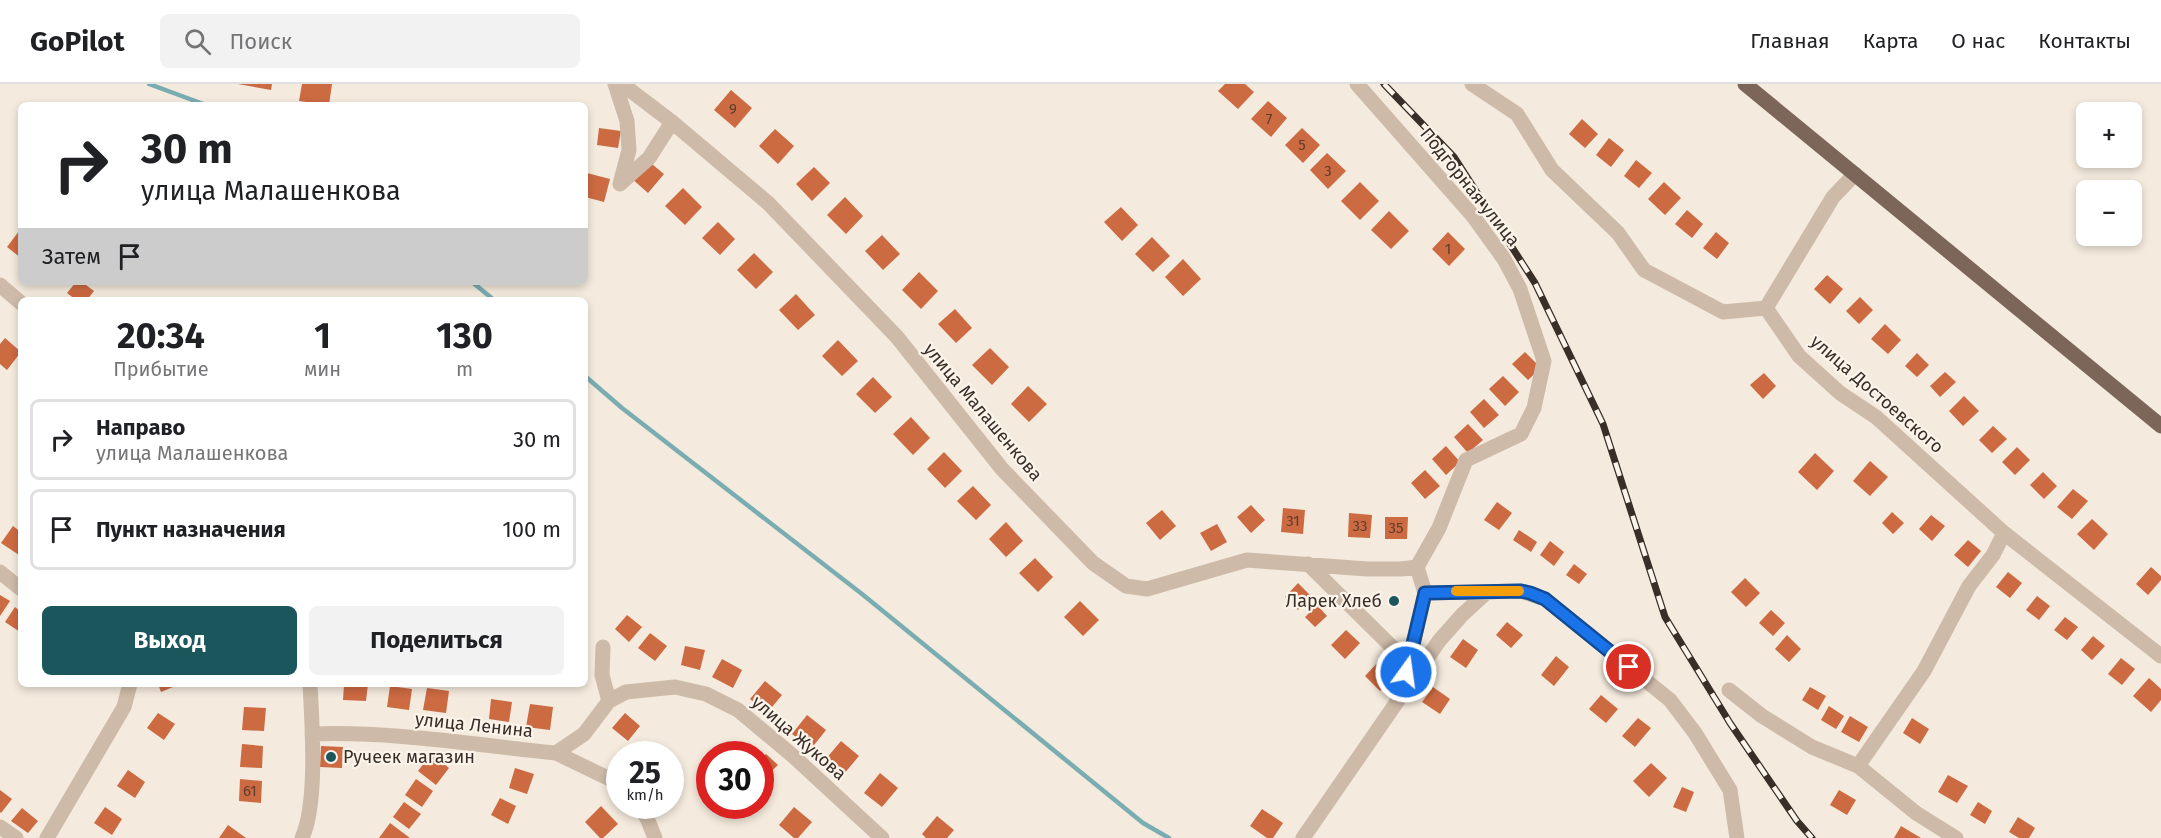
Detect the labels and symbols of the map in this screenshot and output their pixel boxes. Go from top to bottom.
house number: 9 [729,100,737,118]
house number: 7 [1266,110,1273,128]
street label: Подгорная улица [1415,123,1525,251]
house number: 5 [1298,136,1306,154]
house number: 3 [1324,162,1332,180]
house number: 1 [1445,240,1451,258]
street label: улица Достоевского [1806,330,1948,458]
street label: улица Малашенкова [919,339,1047,485]
house number: 31 [1286,512,1300,530]
house number: 33 [1353,517,1367,535]
house number: 35 [1388,519,1404,537]
place label: Ларек Хлеб [1285,590,1382,612]
marker: Ларек Хлеб [1387,594,1401,608]
position arrow [1374,640,1438,704]
pin [1603,641,1654,692]
street label: улица Жукова [747,691,851,785]
street label: улица Ленина [414,708,534,742]
speed limit sign: 30 [696,741,774,819]
place label: Ручеек магазин [343,746,475,768]
marker: Ручеек магазин [324,750,338,764]
house number: 61 [243,782,257,800]

